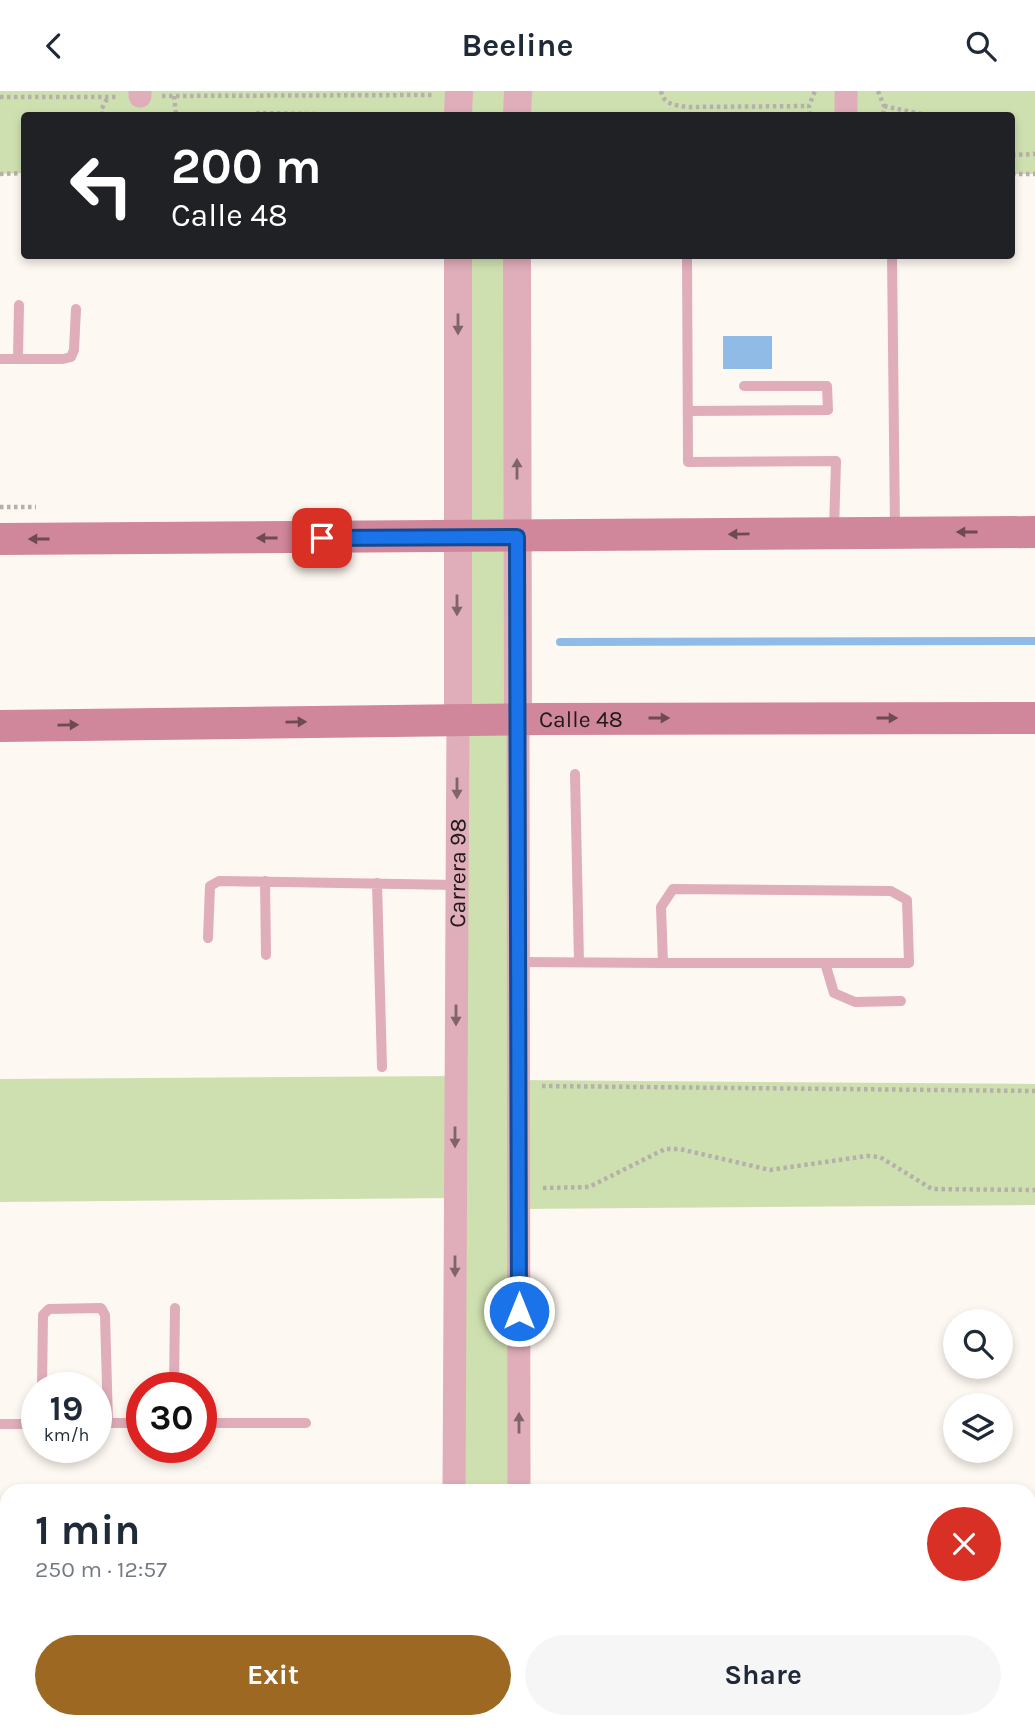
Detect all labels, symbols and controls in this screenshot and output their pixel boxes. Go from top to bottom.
icon: back [35,27,73,65]
text: Beeline [462,27,573,64]
icon: search [962,27,1000,65]
text: 200 m [171,138,322,195]
icon: left [56,140,147,231]
text: Calle 48 [171,197,288,234]
one-way arrow [452,313,464,335]
one-way arrow [511,458,523,480]
pin [292,508,352,568]
icon: arrive [303,519,341,557]
one-way arrow [955,526,977,538]
one-way arrow [728,529,750,540]
one-way arrow [255,532,277,544]
one-way arrow [28,533,50,545]
one-way arrow [451,594,463,616]
street label: Calle 48 [539,705,623,733]
one-way arrow [649,712,671,724]
one-way arrow [876,712,898,724]
one-way arrow [285,716,307,728]
one-way arrow [57,719,79,731]
one-way arrow [451,777,463,799]
street label: Carrera 98 [443,818,471,928]
one-way arrow [450,1004,462,1026]
one-way arrow [449,1126,461,1148]
one-way arrow [449,1255,461,1277]
position arrow [482,1274,556,1348]
map controls [943,1309,1013,1463]
button: search [943,1309,1013,1379]
speed limit sign: 30 [126,1372,217,1463]
text: 19 [50,1388,83,1429]
button: layers [943,1393,1013,1463]
one-way arrow [513,1412,525,1434]
text: km/h [44,1424,89,1446]
text: 1 min [35,1505,140,1555]
button: close [927,1507,1001,1581]
text: 250 m · 12:57 [35,1556,167,1583]
button: Exit [35,1635,511,1715]
button: Share [525,1635,1001,1715]

